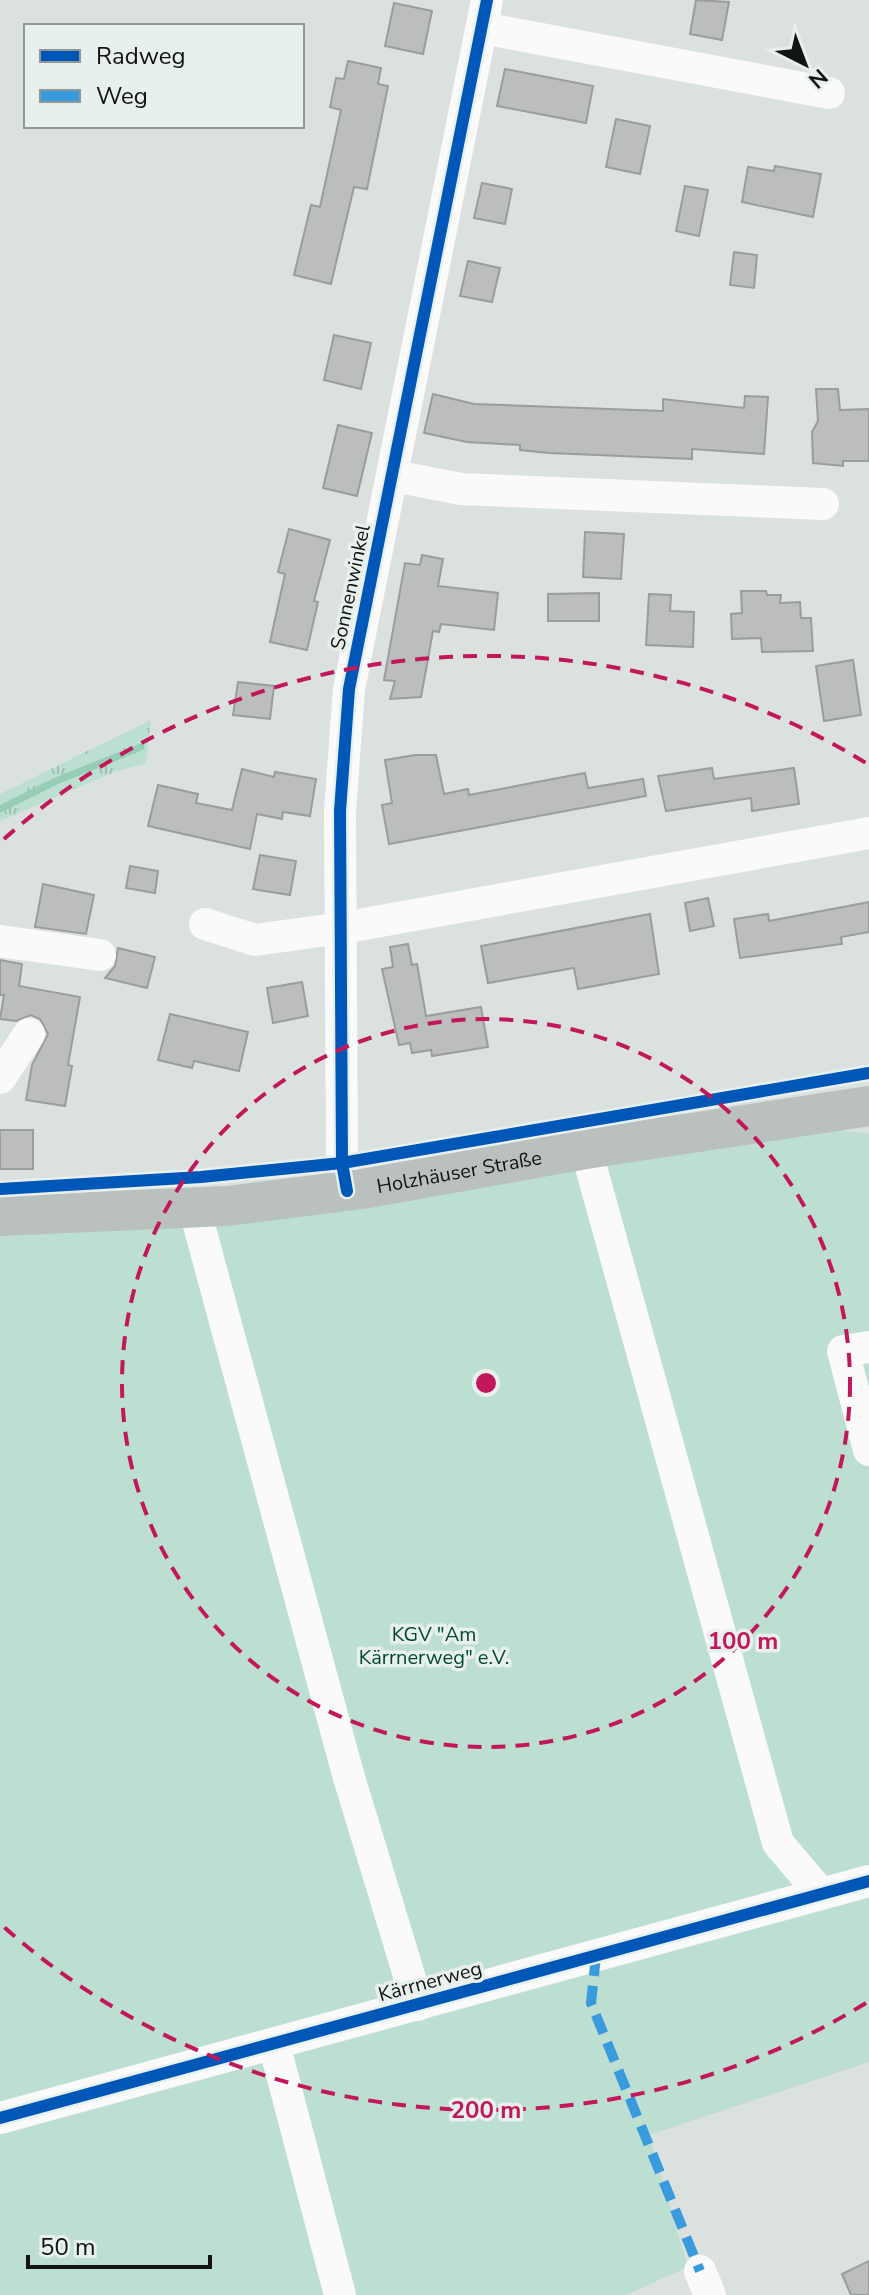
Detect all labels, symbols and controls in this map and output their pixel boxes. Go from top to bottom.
legend [24,24,304,128]
north arrow [765,24,845,104]
text: Radweg [96,40,186,72]
text: N [802,61,834,95]
text: Weg [96,80,148,112]
street label: Sonnenwinkel [324,522,377,652]
street label: Holzhäuser Straße [375,1144,544,1200]
centre of rings [472,1369,500,1397]
park label: KGV "Am Kärrnerweg" e.V. [359,1621,509,1671]
text: 100 m [708,1625,778,1657]
street label: Kärrnerweg [375,1955,485,2008]
text: 200 m [451,2094,521,2126]
scale bar [28,2219,210,2269]
text: 50 m [40,2231,96,2263]

